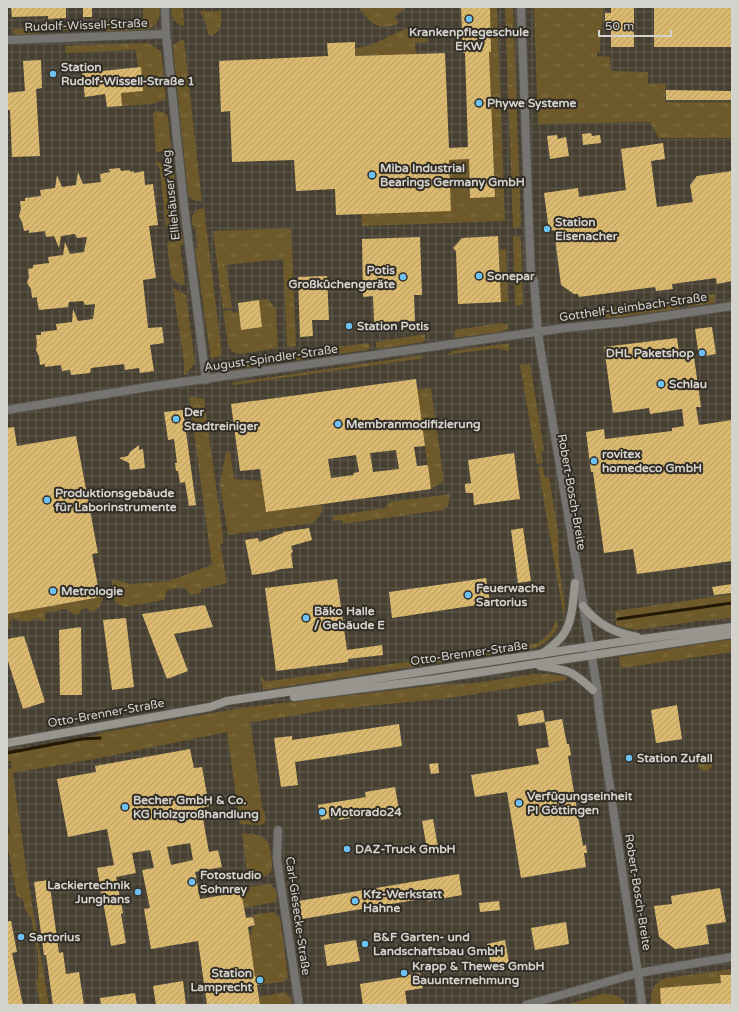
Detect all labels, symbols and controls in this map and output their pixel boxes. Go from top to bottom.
scale bar [599,12,671,38]
marker: Krankenpflegeschule EKW [464,14,474,24]
street label: Rudolf-Wissell-Straße [24,16,148,34]
text: 50 m [605,19,634,33]
place label: Krankenpflegeschule EKW [409,25,529,53]
place label: Station Rudolf-Wissell-Straße 1 [61,60,195,88]
marker: Station Rudolf-Wissell-Straße 1 [48,69,58,79]
place label: Phywe Systeme [487,96,576,111]
marker: Phywe Systeme [474,98,484,108]
street label: Elliehäuser Weg [159,149,183,241]
place label: Miba Industrial Bearings Germany GmbH [380,161,525,190]
marker: Miba Industrial Bearings Germany GmbH [367,170,377,180]
place label: Station Eisenacher [555,215,618,243]
marker: Station Eisenacher [542,224,552,234]
place label: Potis Großküchengeräte [288,263,395,292]
place label: Sonepar [487,269,535,284]
marker: Sonepar [474,271,484,281]
marker: Potis Großküchengeräte [398,272,408,282]
street label: Gotthelf-Leimbach-Straße [558,290,708,324]
place label: Station Potis [357,319,429,333]
marker: Station Potis [344,321,354,331]
street label: August-Spindler-Straße [203,342,339,374]
place label: DHL Paketshop [606,346,694,361]
marker: DHL Paketshop [697,348,707,358]
place label: Schlau [669,377,707,391]
marker: Schlau [656,379,666,389]
place label: Der Stadtreiniger [184,405,258,434]
marker: Der Stadtreiniger [171,414,181,424]
place label: Membranmodifizierung [346,417,481,432]
marker: Membranmodifizierung [333,419,343,429]
street label: Robert-Bosch-Breite [555,433,589,551]
place label: rovitex homedeco GmbH [602,447,702,475]
marker: rovitex homedeco GmbH [589,456,599,466]
place label: Produktionsgebäude für Laborinstrumente [54,486,177,514]
marker: Produktionsgebäude für Laborinstrumente [42,495,52,505]
place label: Feuerwache Sartorius [476,581,545,609]
place label: Metrologie [61,584,123,599]
marker: Metrologie [48,586,58,596]
marker: Feuerwache Sartorius [463,590,473,600]
place label: Bäko Halle / Gebäude E [314,604,385,632]
marker: Bäko Halle / Gebäude E [301,613,311,623]
street label: Otto-Brenner-Straße [409,638,529,668]
street label: Otto-Brenner-Straße [47,696,166,730]
place label: Station Zufall [637,751,713,765]
marker: Station Zufall [624,753,634,763]
place label: Verfügungseinheit PI Göttingen [527,789,633,818]
place label: Becher GmbH & Co. KG Holzgroßhandlung [133,793,259,822]
marker: Verfügungseinheit PI Göttingen [514,798,524,808]
marker: Becher GmbH & Co. KG Holzgroßhandlung [120,802,130,812]
place label: Motorado24 [330,805,402,819]
marker: Motorado24 [317,807,327,817]
street label: Robert-Bosch-Breite [622,833,654,952]
place label: DAZ-Truck GmbH [355,842,456,856]
marker: DAZ-Truck GmbH [342,844,352,854]
street label: Carl-Giesecke-Straße [283,856,313,976]
place label: Fotostudio Sohnrey [200,868,261,897]
marker: Fotostudio Sohnrey [187,877,197,887]
place label: Lackiertechnik Junghans [47,878,130,907]
marker: Lackiertechnik Junghans [133,887,143,897]
place label: Kfz-Werkstatt Hahne [363,887,442,915]
marker: Kfz-Werkstatt Hahne [350,896,360,906]
place label: Sartorius [29,930,80,944]
place label: B&F Garten- und Landschaftsbau GmbH [373,930,504,958]
marker: Sartorius [16,932,26,942]
marker: B&F Garten- und Landschaftsbau GmbH [360,939,370,949]
place label: Krapp & Thewes GmbH Bauunternehmung [412,959,544,988]
place label: Station Lamprecht [190,966,252,995]
marker: Krapp & Thewes GmbH Bauunternehmung [399,968,409,978]
marker: Station Lamprecht [255,975,265,985]

